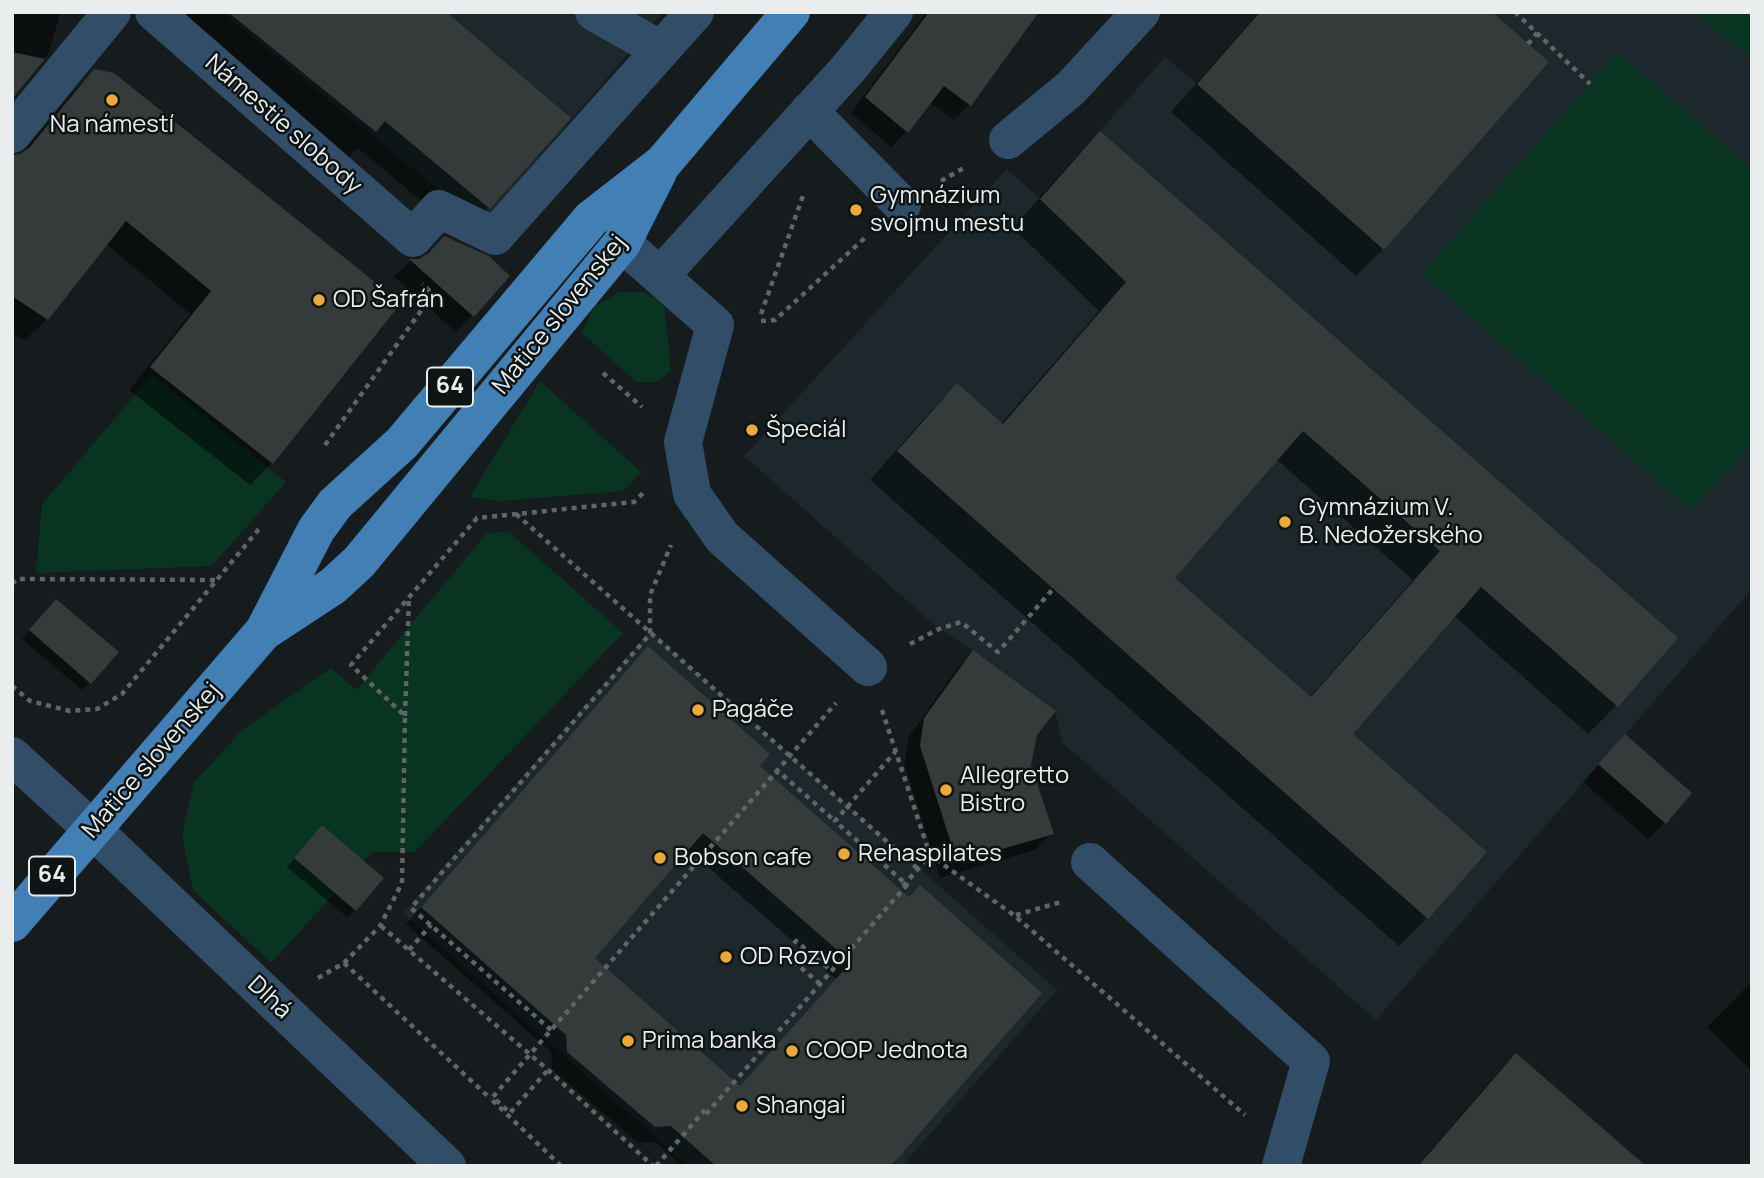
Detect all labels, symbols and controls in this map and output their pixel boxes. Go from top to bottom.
street label: Námestie slobody [199,49,367,201]
marker: Na námestí [104,92,120,108]
place label: Na námestí [50,111,174,139]
place label: Gymnázium svojmu mestu [870,182,1024,238]
marker: Gymnázium svojmu mestu [848,202,864,218]
street label: Matice slovenskej [487,230,633,400]
place label: OD Šafrán [333,286,444,314]
marker: OD Šafrán [311,292,327,308]
road number: 64 [427,368,473,406]
place label: Špeciál [766,416,846,444]
marker: Špeciál [744,422,760,438]
place label: Gymnázium V. B. Nedožerského [1299,494,1483,550]
marker: Gymnázium V. B. Nedožerského [1277,514,1293,530]
street label: Matice slovenskej [77,677,227,845]
place label: Pagáče [712,696,794,724]
marker: Pagáče [690,702,706,718]
place label: Allegretto Bistro [960,762,1069,818]
marker: Allegretto Bistro [938,782,954,798]
place label: Rehaspilates [858,840,1002,868]
place label: Bobson cafe [674,844,811,872]
marker: Rehaspilates [836,846,852,862]
marker: Bobson cafe [652,850,668,866]
road number: 64 [29,856,75,896]
place label: OD Rozvoj [740,943,852,971]
marker: OD Rozvoj [718,949,734,965]
street label: Dlhá [241,971,297,1025]
place label: Prima banka [642,1027,776,1055]
marker: Prima banka [620,1033,636,1049]
place label: COOP Jednota [806,1037,968,1065]
marker: COOP Jednota [784,1043,800,1059]
place label: Shangai [756,1092,846,1120]
marker: Shangai [734,1098,750,1114]

